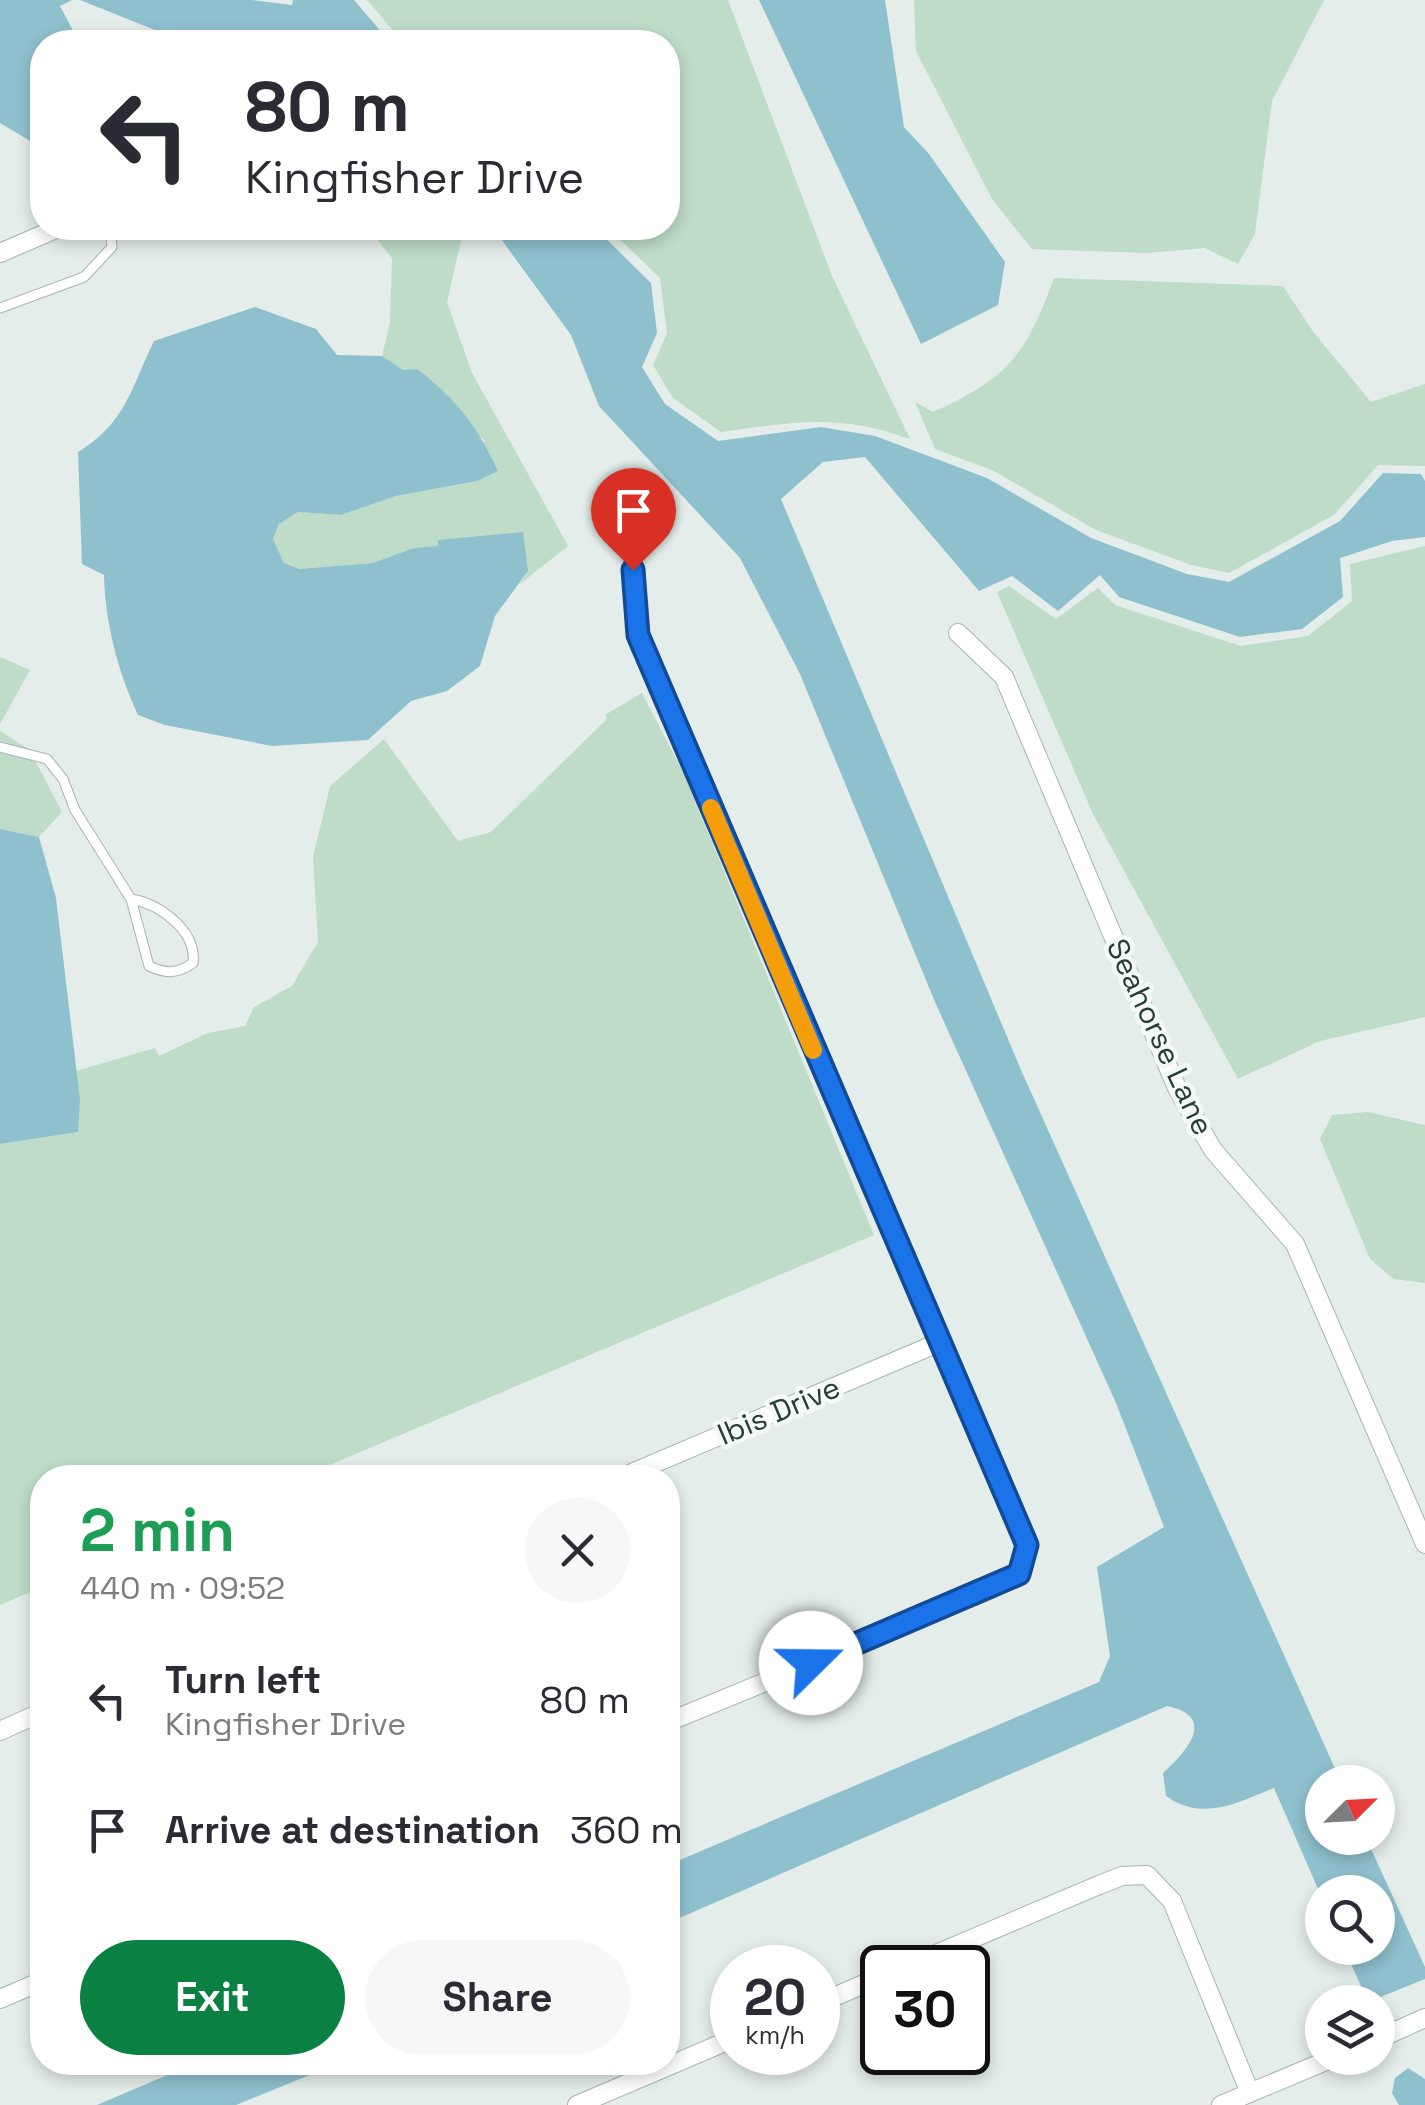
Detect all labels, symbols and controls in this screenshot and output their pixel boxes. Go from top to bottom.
text: 80 m [245,62,410,151]
icon: left [80,70,210,200]
text: Kingfisher Drive [245,149,584,206]
pin [591,468,676,571]
icon: arrive [606,483,661,538]
street label: Seahorse Lane [1098,932,1223,1141]
street label: Ibis Drive [712,1367,846,1454]
text: 2 min [80,1492,235,1569]
button: close [525,1498,630,1603]
text: 440 m · 09:52 [80,1568,285,1608]
position arrow [759,1611,863,1715]
text: Turn left [165,1656,321,1704]
icon: left [80,1673,135,1728]
text: 80 m [540,1676,630,1724]
text: Kingfisher Drive [165,1704,406,1744]
north arrow [1305,1765,1395,1855]
map controls [1305,1765,1395,2075]
icon: arrive [80,1803,135,1858]
text: Arrive at destination [165,1806,540,1854]
text: 360 m [570,1806,683,1854]
button: search [1305,1875,1395,1965]
button: Exit [80,1940,345,2055]
button: Share [365,1940,630,2055]
speed limit sign: 30 [860,1945,990,2075]
text: 20 [744,1966,806,2030]
button: layers [1305,1985,1395,2075]
text: km/h [745,2019,805,2051]

